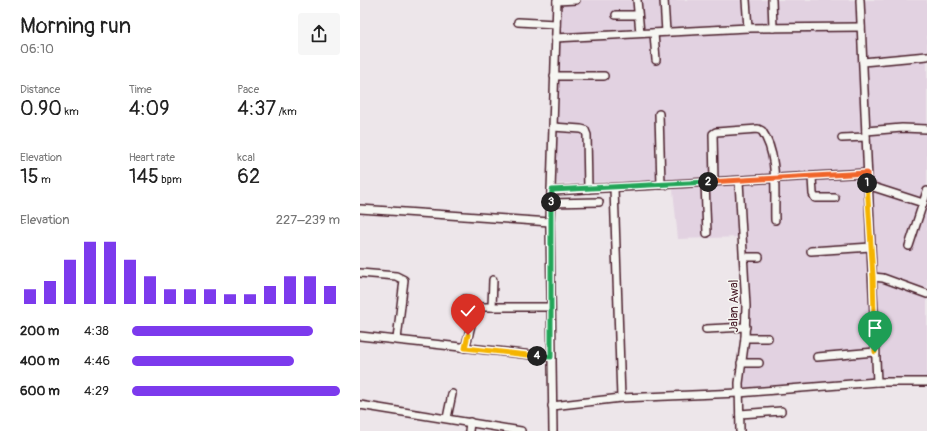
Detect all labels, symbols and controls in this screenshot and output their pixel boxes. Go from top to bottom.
text: Morning run [20,12,131,40]
button: share [298,13,340,55]
text: 06:10 [20,41,54,57]
text: Distance [20,83,60,96]
text: Time [129,83,152,96]
text: Pace [237,83,259,96]
text: 0.90 [20,96,62,121]
text: 4:09 [129,96,170,121]
text: 4:37 [237,96,276,121]
text: km [62,105,79,118]
text: /km [276,105,297,118]
text: Elevation [20,151,62,164]
text: Heart rate [129,151,175,164]
text: kcal [237,151,255,164]
text: 15 [20,164,39,189]
text: 145 [129,164,159,189]
text: 62 [237,164,260,189]
pin: 2 [698,172,718,192]
text: m [39,173,51,186]
text: bpm [159,173,182,186]
pin: 1 [857,173,877,193]
text: 2 [705,175,711,188]
text: 1 [865,176,869,189]
pin: 3 [541,192,561,212]
text: 3 [548,195,554,208]
text: Elevation [20,212,70,228]
text: 227–239 m [276,212,340,228]
street label: Jalan Awal [727,279,742,332]
pin [451,294,485,335]
icon: check [457,300,479,322]
pin [858,311,892,352]
icon: arrive [864,317,886,339]
text: 200 m [20,323,59,339]
text: 4:38 [84,323,109,339]
pin: 4 [527,346,547,366]
text: 4 [534,349,540,362]
text: 400 m [20,353,60,369]
text: 4:46 [84,353,110,369]
text: 600 m [20,383,60,399]
text: 4:29 [84,383,109,399]

